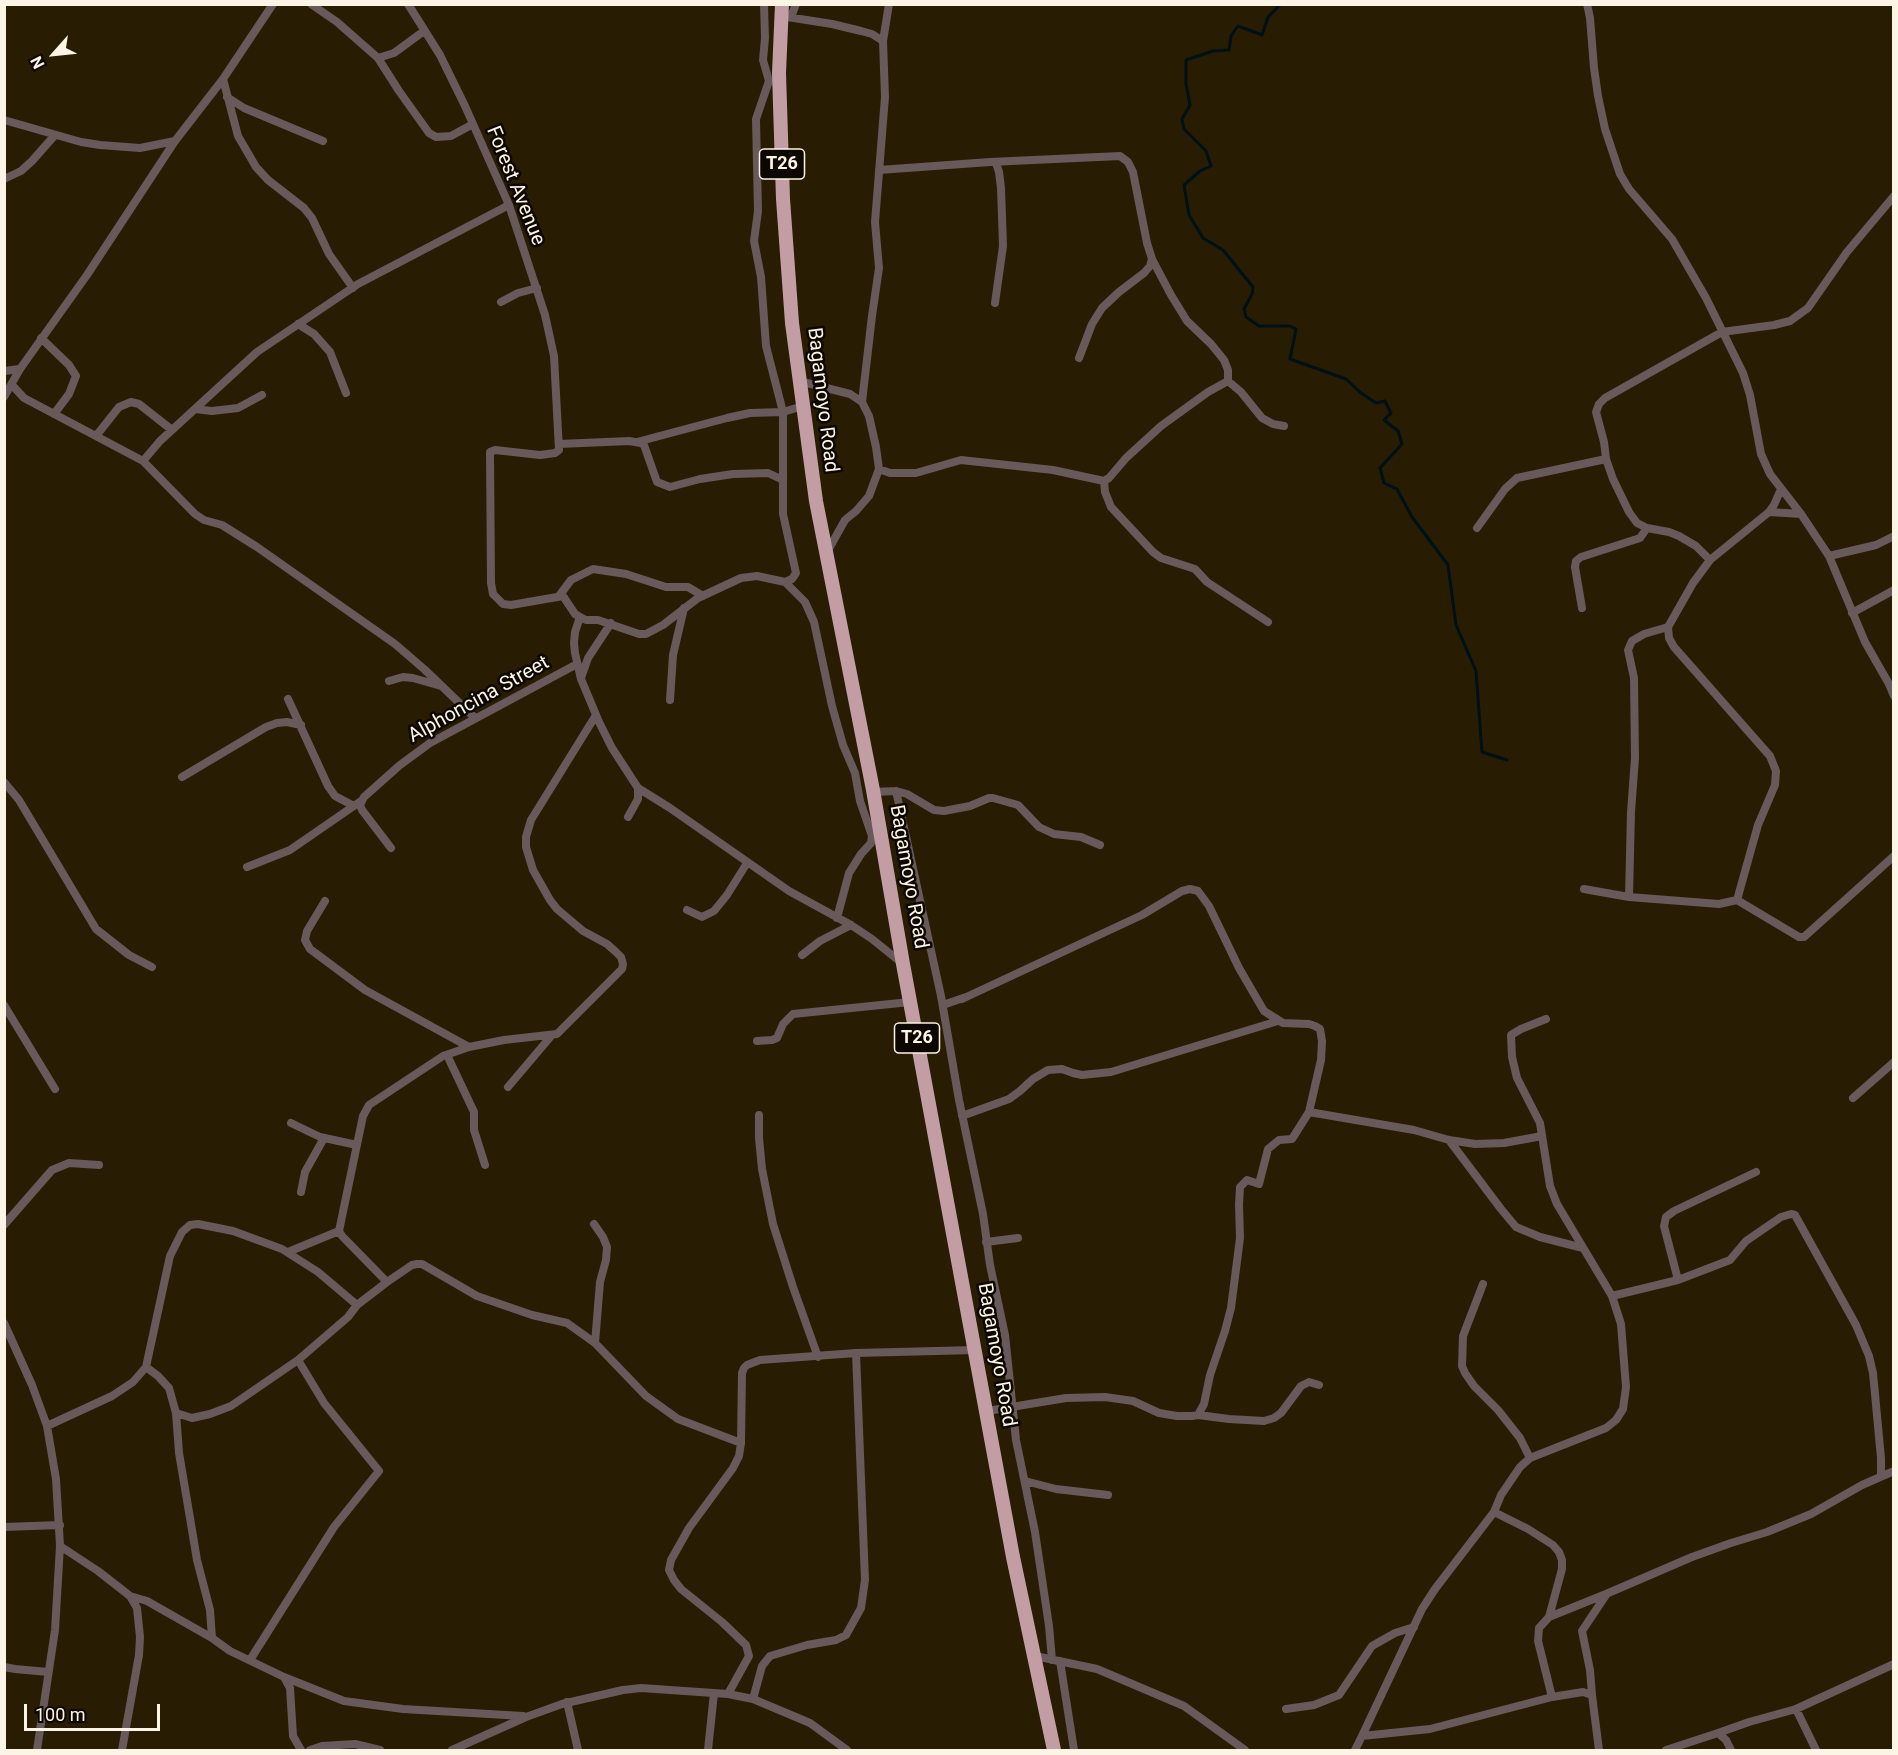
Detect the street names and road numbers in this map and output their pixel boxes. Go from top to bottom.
street label: Forest Avenue [480,123,550,249]
road number: T26 [760,149,804,179]
street label: Bagamoyo Road [801,326,843,474]
street label: Alphoncina Street [404,651,554,749]
street label: Bagamoyo Road [884,803,932,951]
road number: T26 [894,1023,940,1053]
street label: Bagamoyo Road [972,1281,1020,1429]

